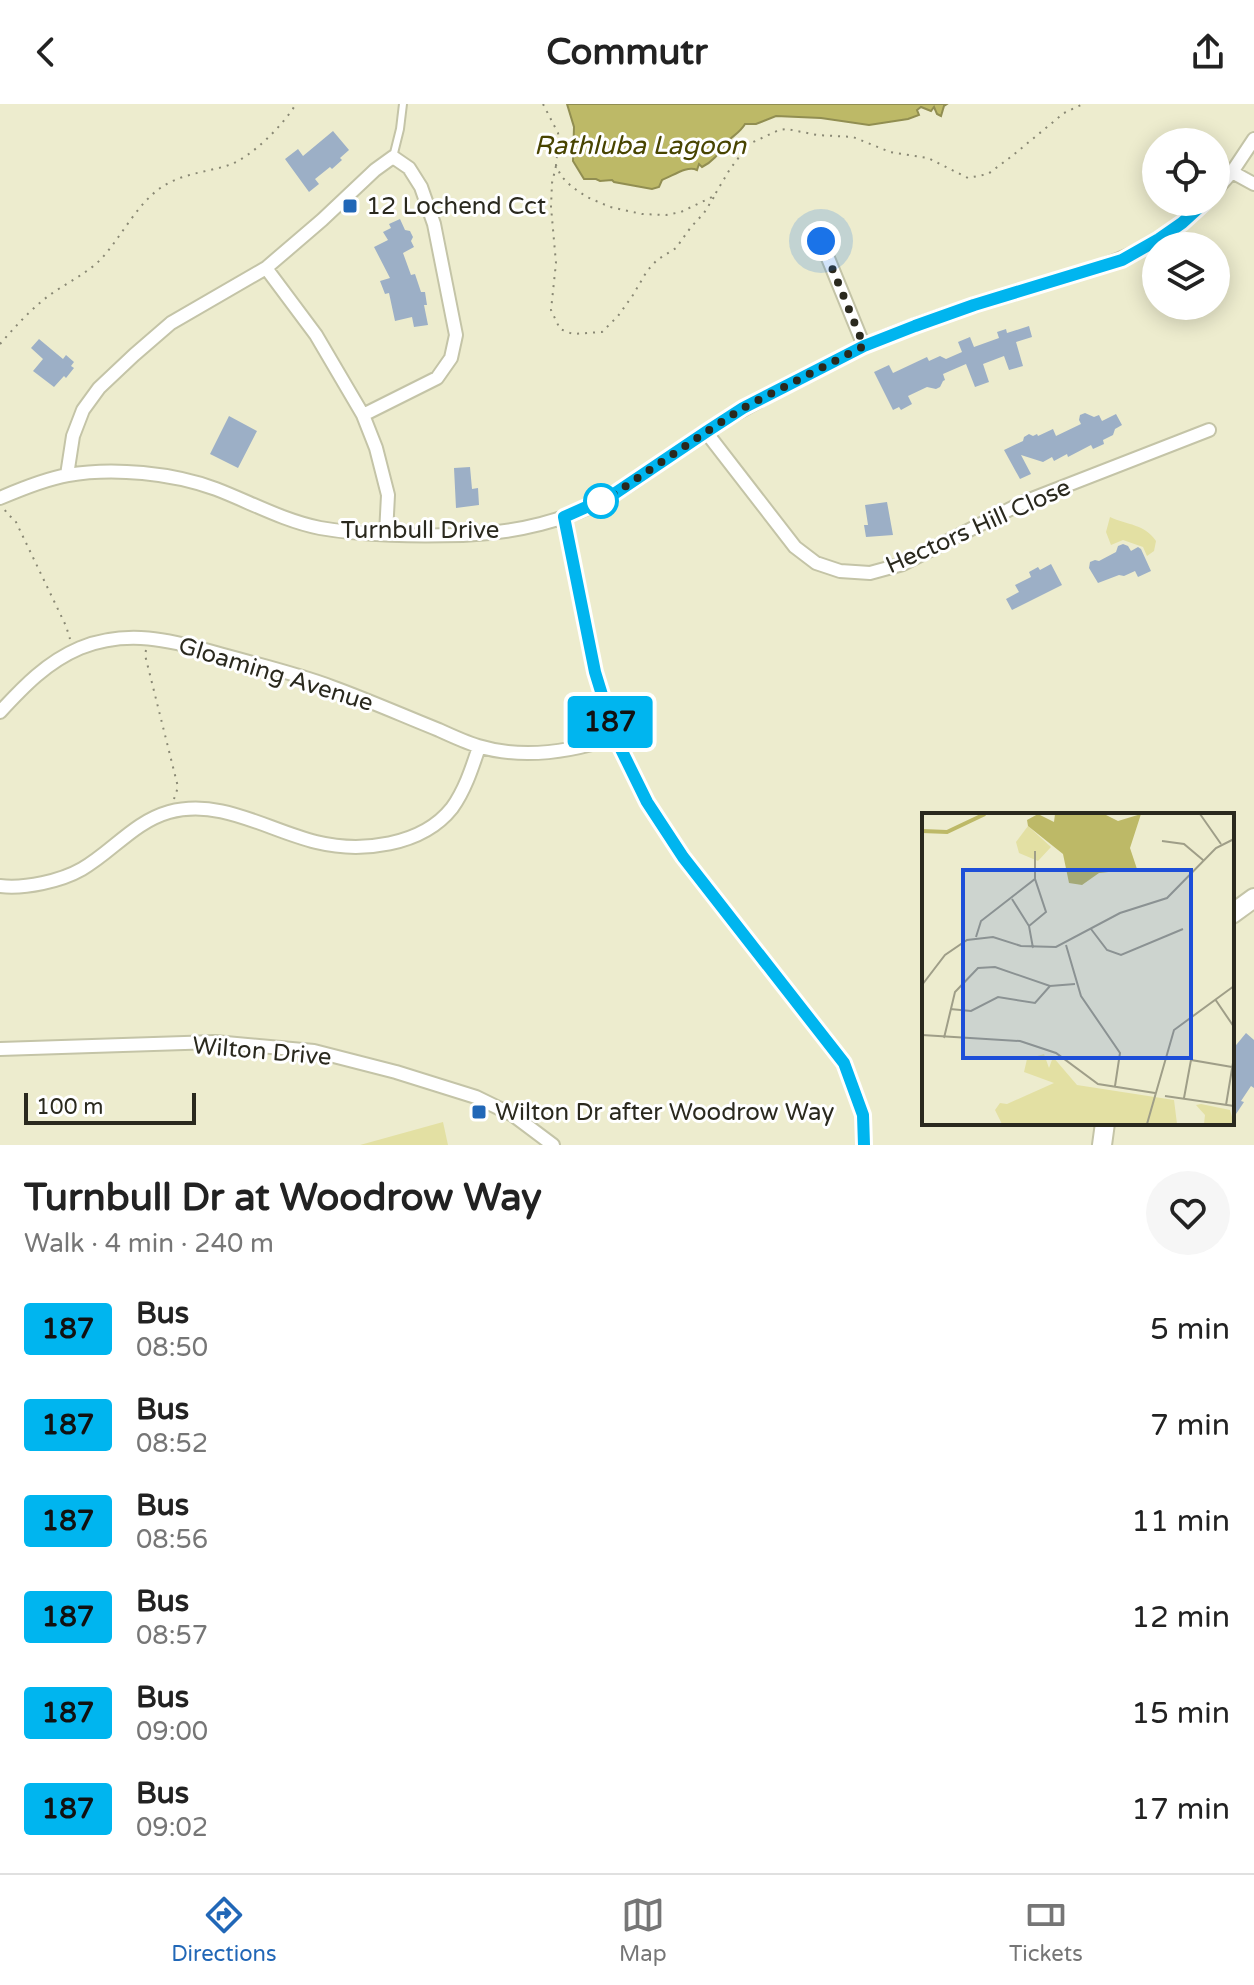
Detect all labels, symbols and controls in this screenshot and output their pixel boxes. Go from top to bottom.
icon: back [24,30,68,74]
icon: share [1186,30,1230,74]
text: Commutr [546,31,708,74]
map controls [1142,128,1230,320]
button: locate [1142,128,1230,216]
water label: Rathluba Lagoon [534,130,747,161]
place label: 12 Lochend Cct [366,192,546,221]
marker: 12 Lochend Cct [341,197,359,215]
your location [801,221,841,261]
button: layers [1142,232,1230,320]
street label: Hectors Hill Close [881,473,1075,580]
unlabelled marker [584,484,618,518]
street label: Turnbull Drive [341,516,499,545]
street label: Gloaming Avenue [175,631,377,718]
line badge: 187 [564,696,656,748]
text: 187 [584,705,636,739]
inset map [922,813,1234,1125]
street label: Wilton Drive [191,1031,333,1072]
scale bar [24,1089,196,1125]
text: 100 m [36,1094,103,1120]
place label: Wilton Dr after Woodrow Way [495,1098,834,1127]
marker: Wilton Dr after Woodrow Way [470,1103,488,1121]
button: heart [1146,1171,1230,1255]
text: Turnbull Dr at Woodrow Way [24,1175,542,1221]
text: Walk · 4 min · 240 m [24,1228,274,1259]
text: Bus [136,1295,189,1332]
text: 5 min [1150,1311,1230,1348]
text: 187 [42,1312,94,1346]
text: 08:50 [136,1332,208,1363]
text: Bus [136,1391,189,1428]
text: 7 min [1150,1407,1230,1444]
text: 187 [42,1408,94,1442]
text: 08:52 [136,1428,208,1459]
text: Bus [136,1487,189,1524]
text: 11 min [1131,1503,1230,1540]
text: 187 [42,1504,94,1538]
text: 08:56 [136,1524,208,1555]
text: Bus [136,1583,189,1620]
text: 12 min [1131,1599,1230,1636]
text: 187 [42,1600,94,1634]
text: 08:57 [136,1620,208,1651]
text: Bus [136,1679,189,1716]
text: 15 min [1131,1695,1230,1732]
text: 187 [42,1696,94,1730]
text: 09:00 [136,1716,208,1747]
text: Bus [136,1775,189,1812]
text: 17 min [1131,1791,1230,1828]
text: 187 [42,1792,94,1826]
text: 09:02 [136,1812,208,1843]
tab: Directions [171,1893,277,1967]
tab: Map [619,1893,667,1967]
tab: Tickets [1009,1893,1083,1967]

